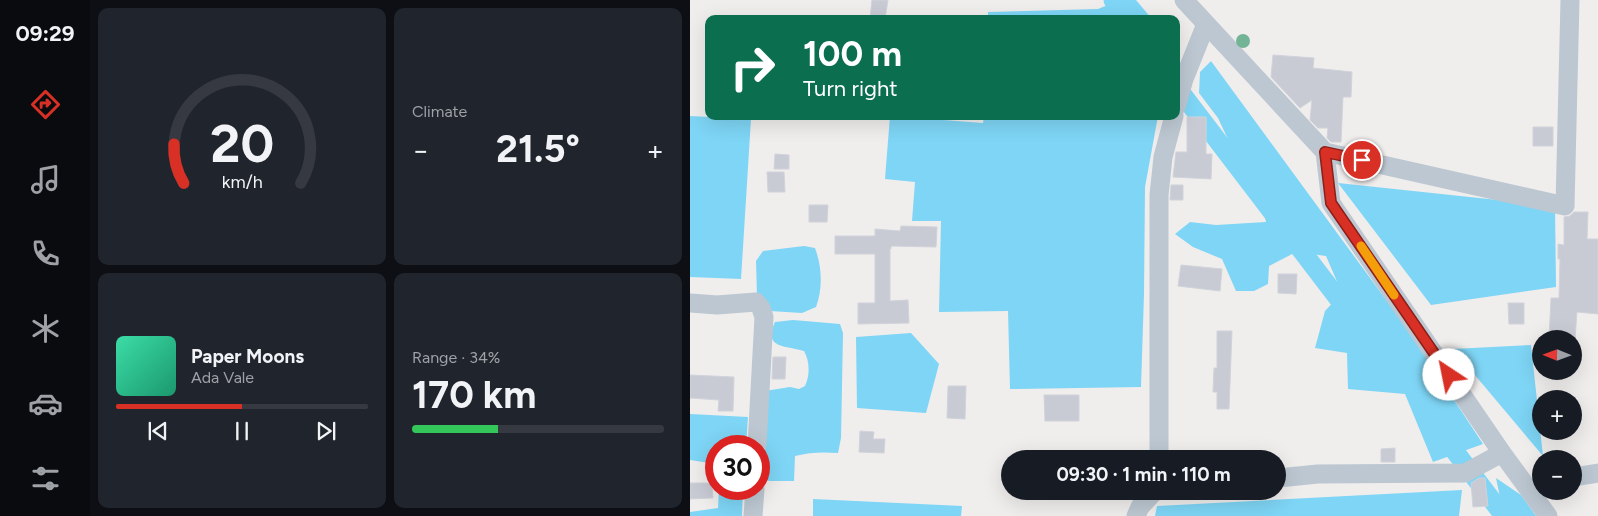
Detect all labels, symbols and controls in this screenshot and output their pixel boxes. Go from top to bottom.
text: 09:29 [15,20,75,47]
text: 100 m [803,33,902,75]
icon: right [720,35,785,100]
text: Turn right [803,75,898,102]
icon: directions [28,87,63,122]
text: Climate [412,102,467,121]
text: 20 [210,113,274,175]
text: 21.5° [496,126,580,172]
text: − [412,133,429,167]
text: + [647,133,664,167]
pin [1341,139,1383,181]
icon: arrive [1348,146,1376,174]
icon: music [28,162,63,197]
text: km/h [222,171,262,192]
icon: phone [28,236,63,271]
icon: climate [28,311,63,346]
north arrow [1532,330,1582,380]
map controls [1532,330,1582,500]
text: Paper Moons [191,345,304,368]
text: Range · 34% [412,348,500,367]
position arrow [1422,348,1474,400]
text: Ada Vale [191,368,254,387]
text: 170 km [412,372,536,418]
icon: car [28,386,63,421]
button: + [1532,390,1582,440]
icon: previous [144,417,172,445]
icon: pause [228,417,256,445]
icon: next [312,417,340,445]
speed limit sign: 30 [705,435,770,500]
button: − [1532,450,1582,500]
icon: filters [28,461,63,496]
text: 09:30 · 1 min · 110 m [1056,463,1231,486]

